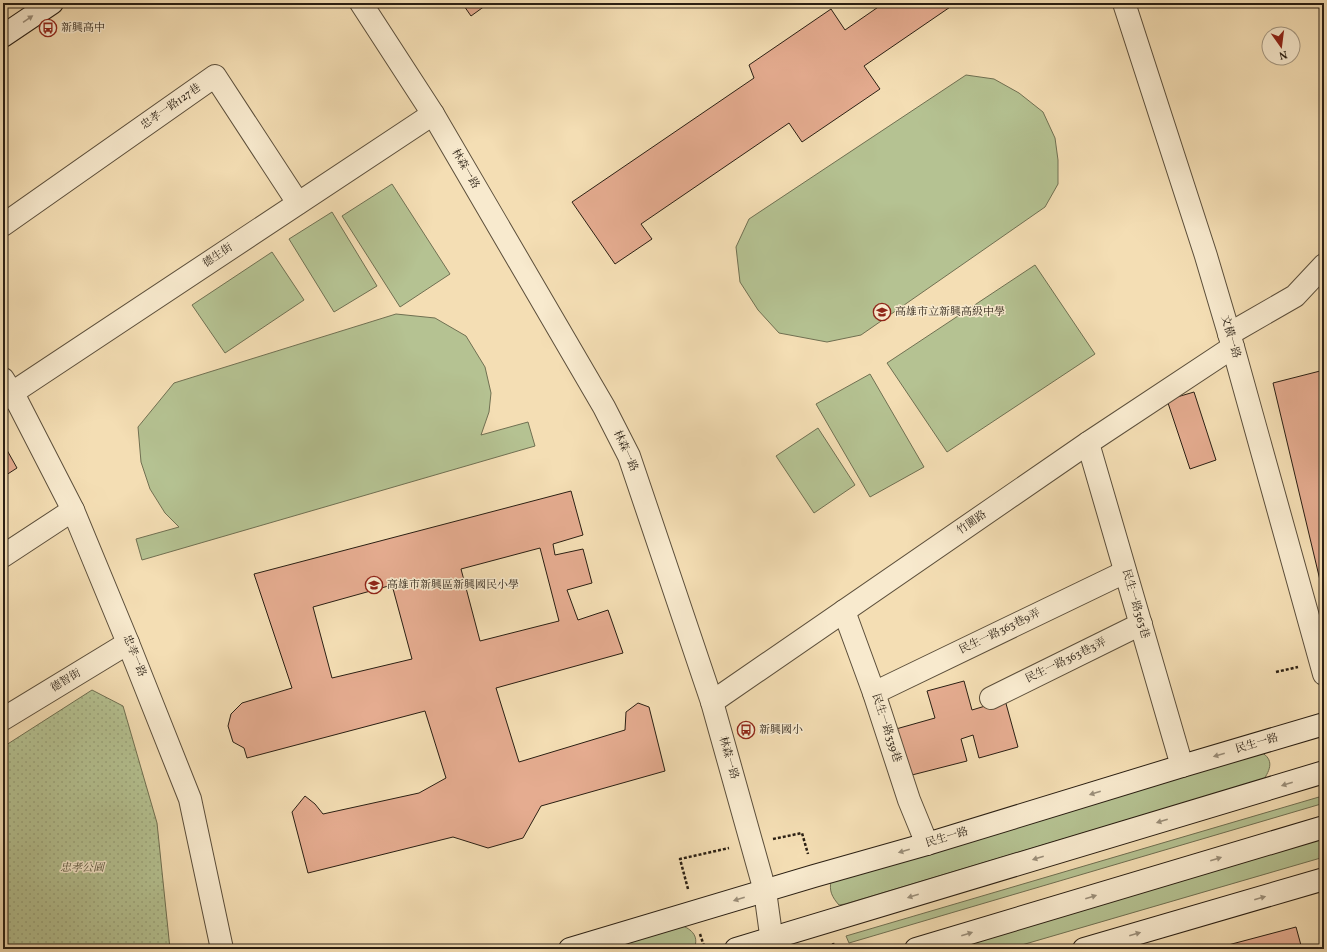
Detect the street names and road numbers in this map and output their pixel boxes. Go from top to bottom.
street label: 忠孝一路127巷 [138,81,204,133]
street label: 林森一路 [448,146,482,192]
street label: 德生街 [200,241,236,271]
street label: 文橫一路 [1217,314,1243,360]
street label: 林森一路 [609,428,641,474]
street label: 竹圍路 [954,507,990,539]
street label: 民生一路363巷 [1118,567,1152,641]
street label: 民生一路363巷9弄 [957,606,1043,658]
street label: 忠孝一路 [119,633,149,679]
street label: 民生一路363巷3弄 [1023,635,1109,687]
street label: 德智街 [48,666,84,696]
street label: 民生一路339巷 [868,692,904,764]
street label: 民生一路 [1234,731,1280,757]
street label: 林森一路 [715,735,741,781]
street label: 民生一路 [924,824,970,852]

